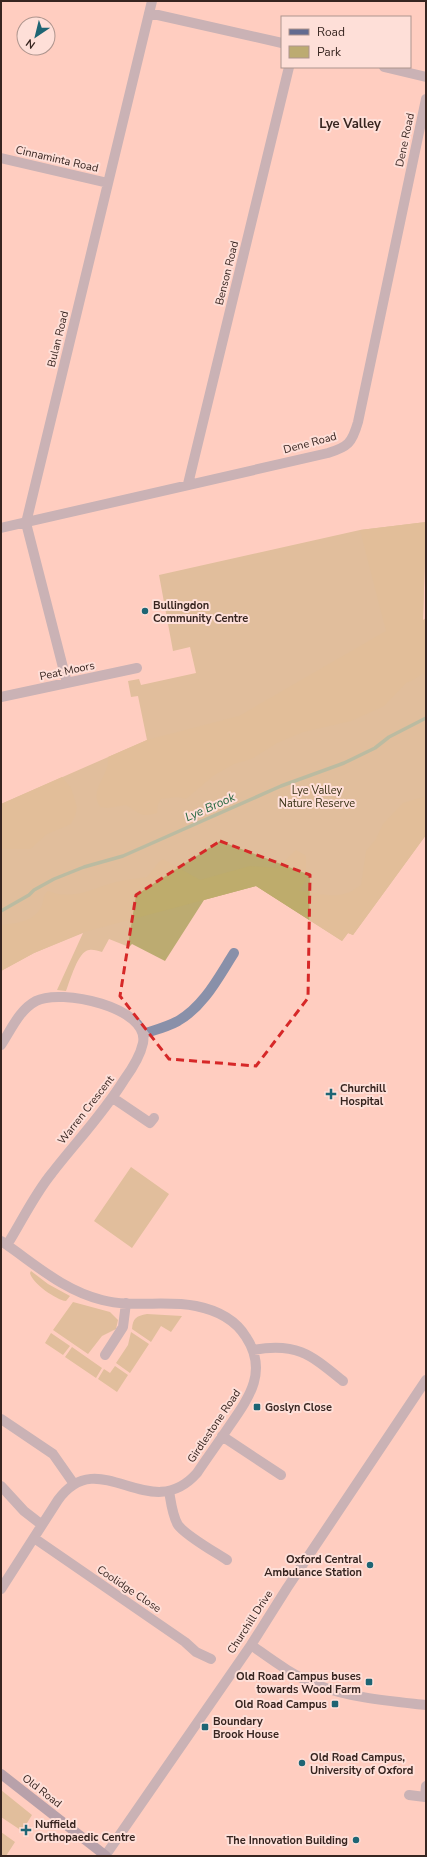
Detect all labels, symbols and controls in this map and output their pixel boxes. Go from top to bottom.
north arrow [16,16,56,56]
legend [281,16,411,68]
text: Road [317,24,345,40]
text: N [23,35,38,52]
text: Park [317,44,342,60]
street label: Dene Road [392,112,418,168]
district label: Lye Valley [319,115,381,133]
street label: Cinnaminta Road [14,142,100,176]
street label: Benson Road [212,239,242,307]
street label: Bulan Road [44,309,72,369]
street label: Dene Road [282,429,338,457]
place label: Bullingdon Community Centre [153,598,248,626]
marker: Bullingdon Community Centre [140,606,150,616]
street label: Peat Moors [38,658,96,684]
park label: Lye Valley Nature Reserve [279,783,355,811]
water label: Lye Brook [182,788,238,825]
street label: Warren Crescent [54,1072,118,1147]
place label: Churchill Hospital [340,1081,386,1109]
marker: Churchill Hospital [325,1088,337,1100]
street label: Girdlestone Road [184,1386,244,1466]
place label: Goslyn Close [265,1400,332,1415]
marker: Goslyn Close [252,1402,262,1412]
place label: Oxford Central Ambulance Station [264,1552,362,1580]
marker: Oxford Central Ambulance Station [365,1560,375,1570]
street label: Coolidge Close [94,1562,164,1616]
street label: Churchill Drive [224,1587,276,1657]
place label: Old Road Campus buses towards Wood Farm [236,1669,361,1697]
marker: Old Road Campus buses towards Wood Farm [364,1677,374,1687]
place label: Old Road Campus [235,1697,327,1712]
marker: Old Road Campus [330,1699,340,1709]
place label: Boundary Brook House [213,1714,279,1742]
marker: Boundary Brook House [200,1722,210,1732]
place label: Old Road Campus, University of Oxford [310,1750,413,1778]
marker: Old Road Campus, University of Oxford [297,1758,307,1768]
street label: Old Road [19,1771,65,1811]
place label: Nuffield Orthopaedic Centre [35,1817,135,1845]
marker: Nuffield Orthopaedic Centre [20,1824,32,1836]
place label: The Innovation Building [226,1833,348,1848]
marker: The Innovation Building [351,1835,361,1845]

